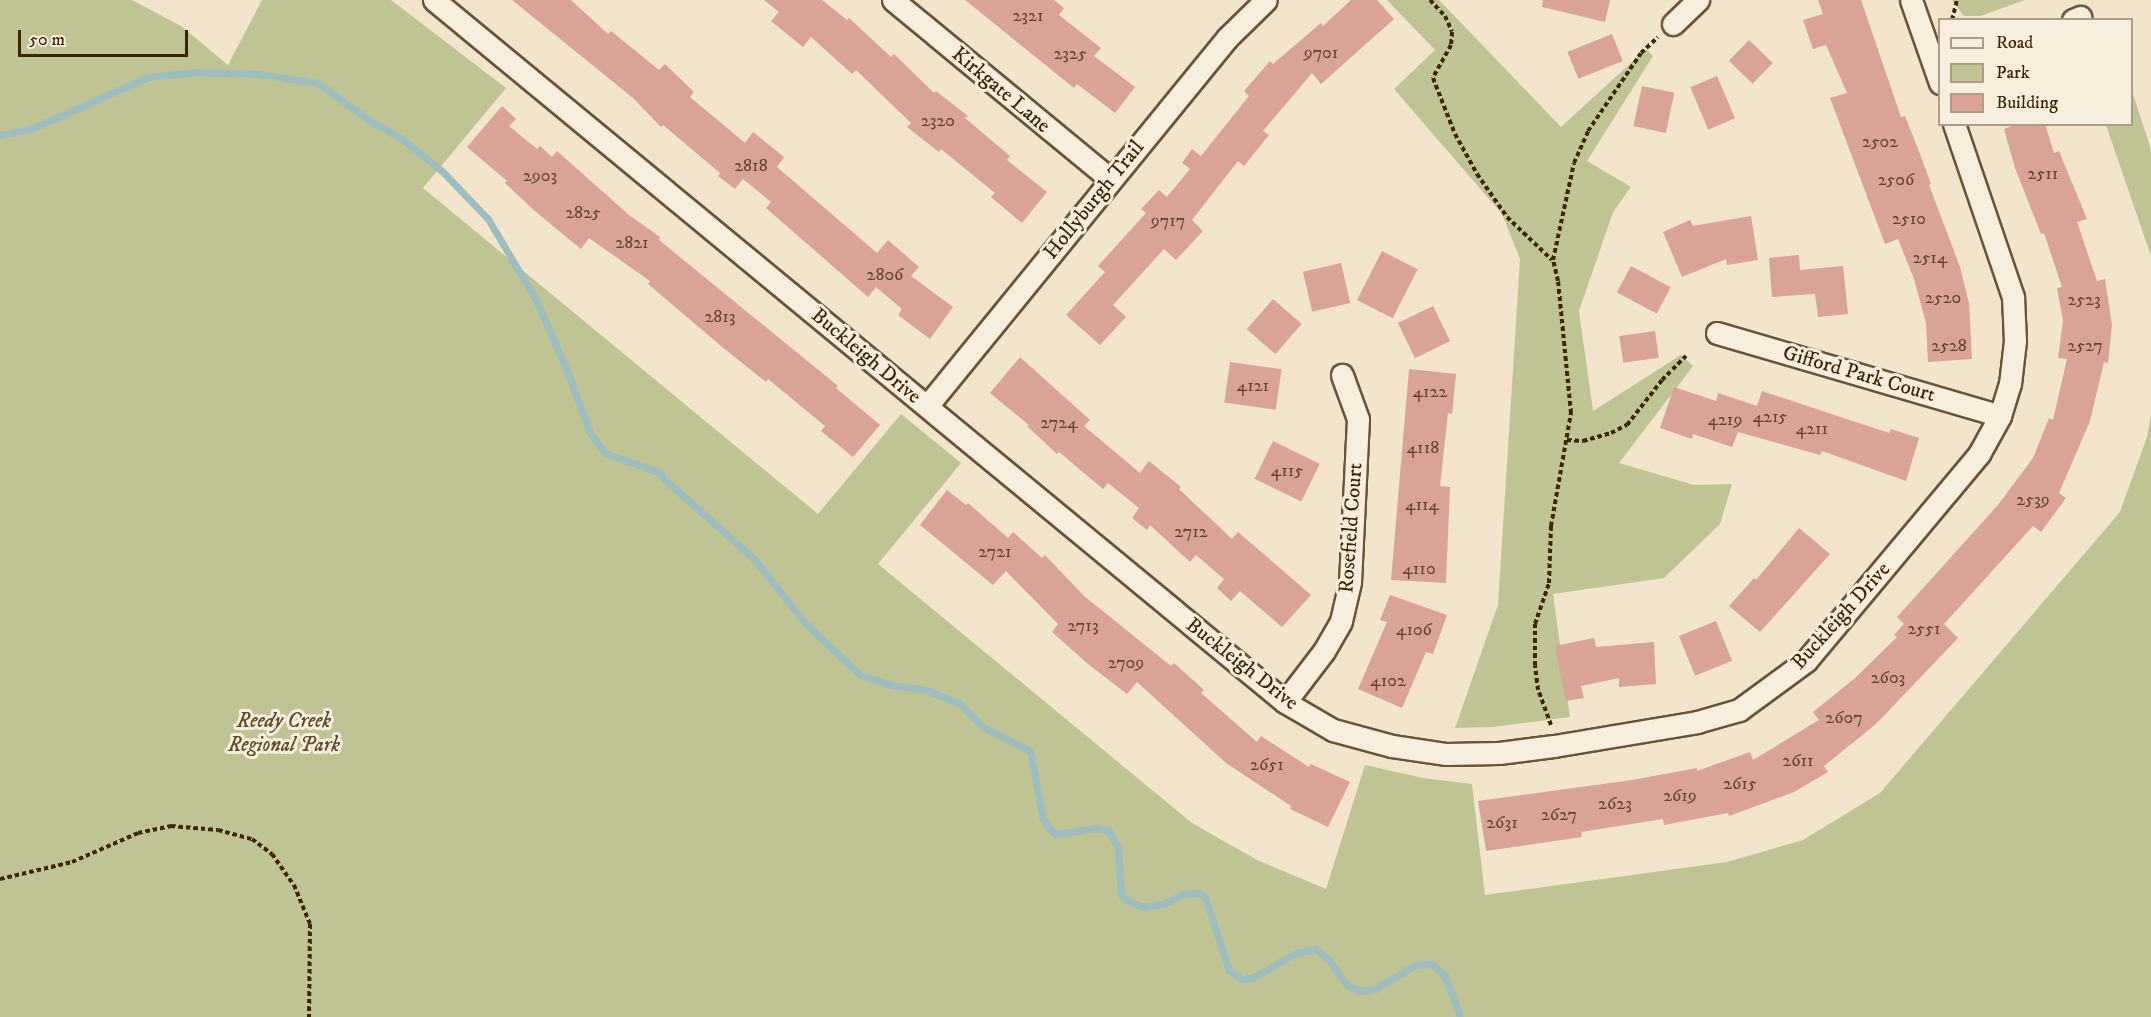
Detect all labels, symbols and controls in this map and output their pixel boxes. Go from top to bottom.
house number: 2321 [1012,5,1044,27]
scale bar [21,18,190,56]
legend [1938,18,2133,126]
text: 50 m [29,29,65,51]
text: Road [1996,32,2033,54]
street label: Kirkgate Lane [947,41,1055,139]
house number: 9701 [1304,42,1338,64]
house number: 2325 [1053,43,1087,65]
text: Park [1996,62,2030,84]
text: Building [1996,92,2058,114]
house number: 2320 [921,110,955,132]
house number: 2502 [1862,131,1898,153]
street label: Hollyburgh Trail [1038,136,1150,264]
house number: 2818 [734,155,768,177]
house number: 2511 [2028,163,2058,185]
house number: 2903 [523,165,557,187]
house number: 2506 [1878,169,1914,191]
house number: 2825 [565,202,601,224]
house number: 2510 [1892,208,1926,230]
house number: 9717 [1151,210,1185,232]
house number: 2821 [615,232,649,254]
house number: 2514 [1913,247,1947,269]
house number: 2806 [867,264,903,286]
house number: 2520 [1925,287,1961,309]
house number: 2523 [2067,289,2101,311]
street label: Buckleigh Drive [806,303,926,409]
house number: 2813 [704,306,736,328]
house number: 2528 [1931,335,1967,357]
house number: 2527 [2067,335,2103,357]
street label: Gifford Park Court [1780,340,1938,408]
house number: 4121 [1237,375,1269,397]
house number: 4122 [1413,381,1447,403]
house number: 4215 [1753,406,1787,428]
house number: 4219 [1708,409,1742,431]
house number: 2724 [1040,412,1078,434]
house number: 4211 [1796,418,1828,440]
house number: 4118 [1407,437,1439,459]
house number: 4115 [1271,460,1303,482]
street label: Rosefield Court [1334,462,1368,594]
house number: 2539 [2016,489,2050,511]
house number: 4114 [1405,494,1439,516]
house number: 2712 [1174,521,1208,543]
house number: 2721 [978,541,1012,563]
street label: Buckleigh Drive [1786,557,1896,675]
house number: 4110 [1402,558,1436,580]
street label: Buckleigh Drive [1181,612,1303,716]
house number: 2713 [1067,615,1099,637]
house number: 2551 [1907,618,1941,640]
house number: 4106 [1396,619,1432,641]
house number: 2709 [1108,652,1144,674]
house number: 2603 [1871,667,1905,689]
house number: 4102 [1370,670,1406,692]
house number: 2607 [1825,707,1863,729]
park label: Reedy Creek Regional Park [228,708,340,758]
house number: 2611 [1782,750,1814,772]
house number: 2651 [1250,754,1284,776]
house number: 2615 [1723,773,1757,795]
house number: 2619 [1663,785,1697,807]
house number: 2623 [1598,793,1632,815]
house number: 2627 [1541,804,1577,826]
house number: 2631 [1486,812,1518,834]

